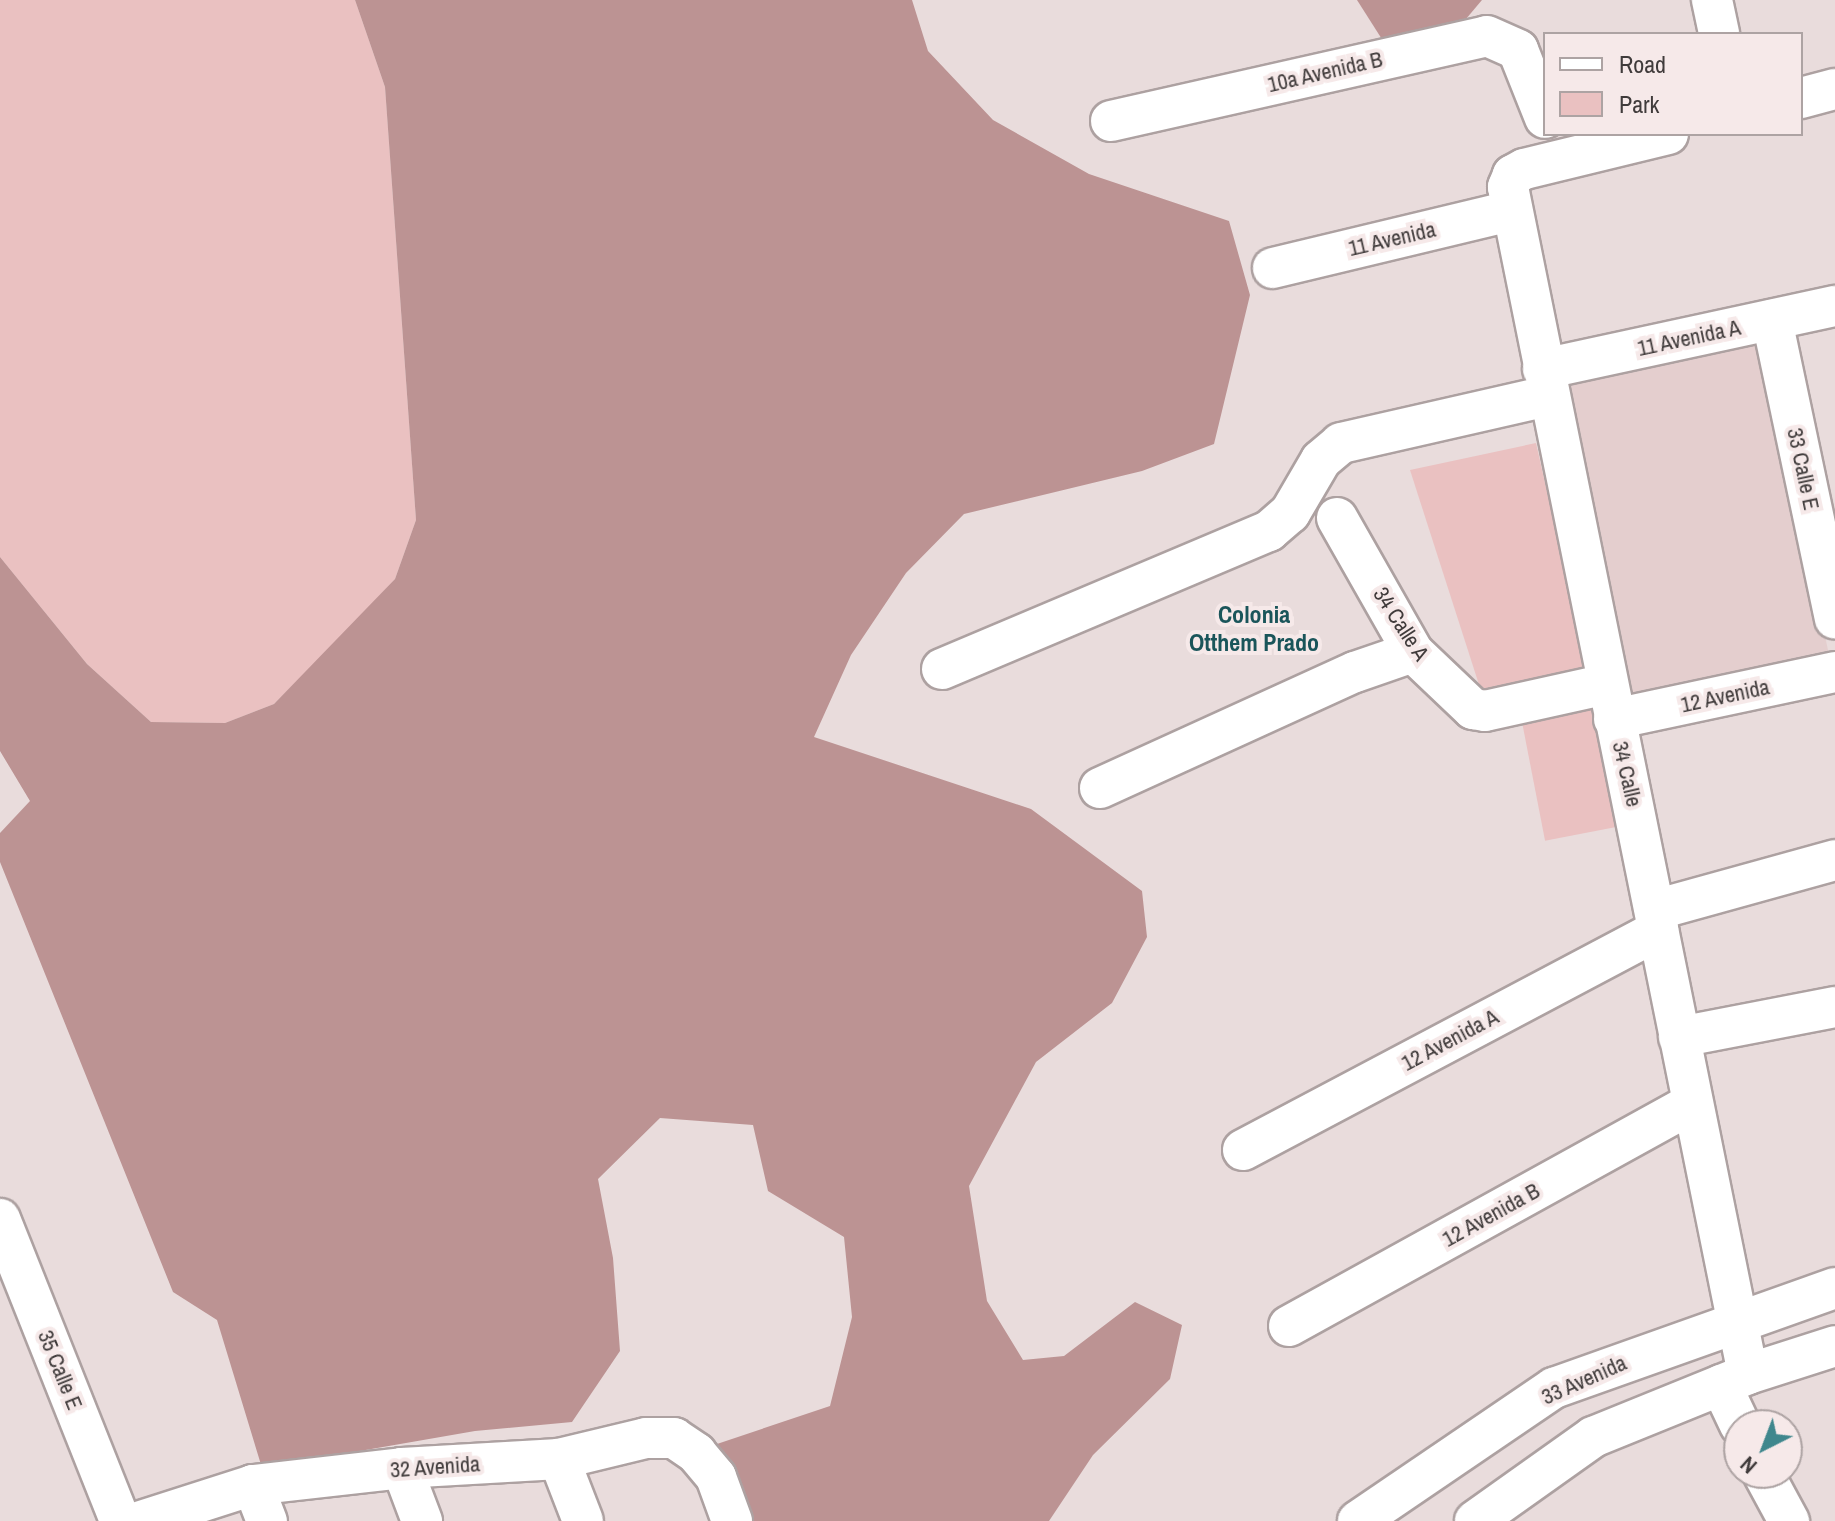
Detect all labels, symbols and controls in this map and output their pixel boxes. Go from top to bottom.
legend [1543,32,1803,136]
street label: 10a Avenida B [1265,46,1385,98]
text: Road [1619,48,1666,80]
text: Park [1619,88,1659,120]
street label: 11 Avenida [1345,216,1439,262]
street label: 11 Avenida A [1634,314,1744,362]
street label: 33 Calle E [1781,426,1825,512]
street label: 34 Calle A [1367,582,1435,666]
district label: Colonia Otthem Prado [1189,601,1319,657]
street label: 12 Avenida [1678,674,1772,718]
street label: 34 Calle [1607,739,1647,809]
street label: 12 Avenida A [1396,1003,1504,1077]
street label: 12 Avenida B [1437,1177,1545,1253]
street label: 35 Calle E [32,1326,88,1414]
street label: 33 Avenida [1537,1349,1631,1411]
north arrow [1723,1409,1803,1489]
text: N [1733,1450,1763,1481]
street label: 32 Avenida [389,1451,481,1483]

